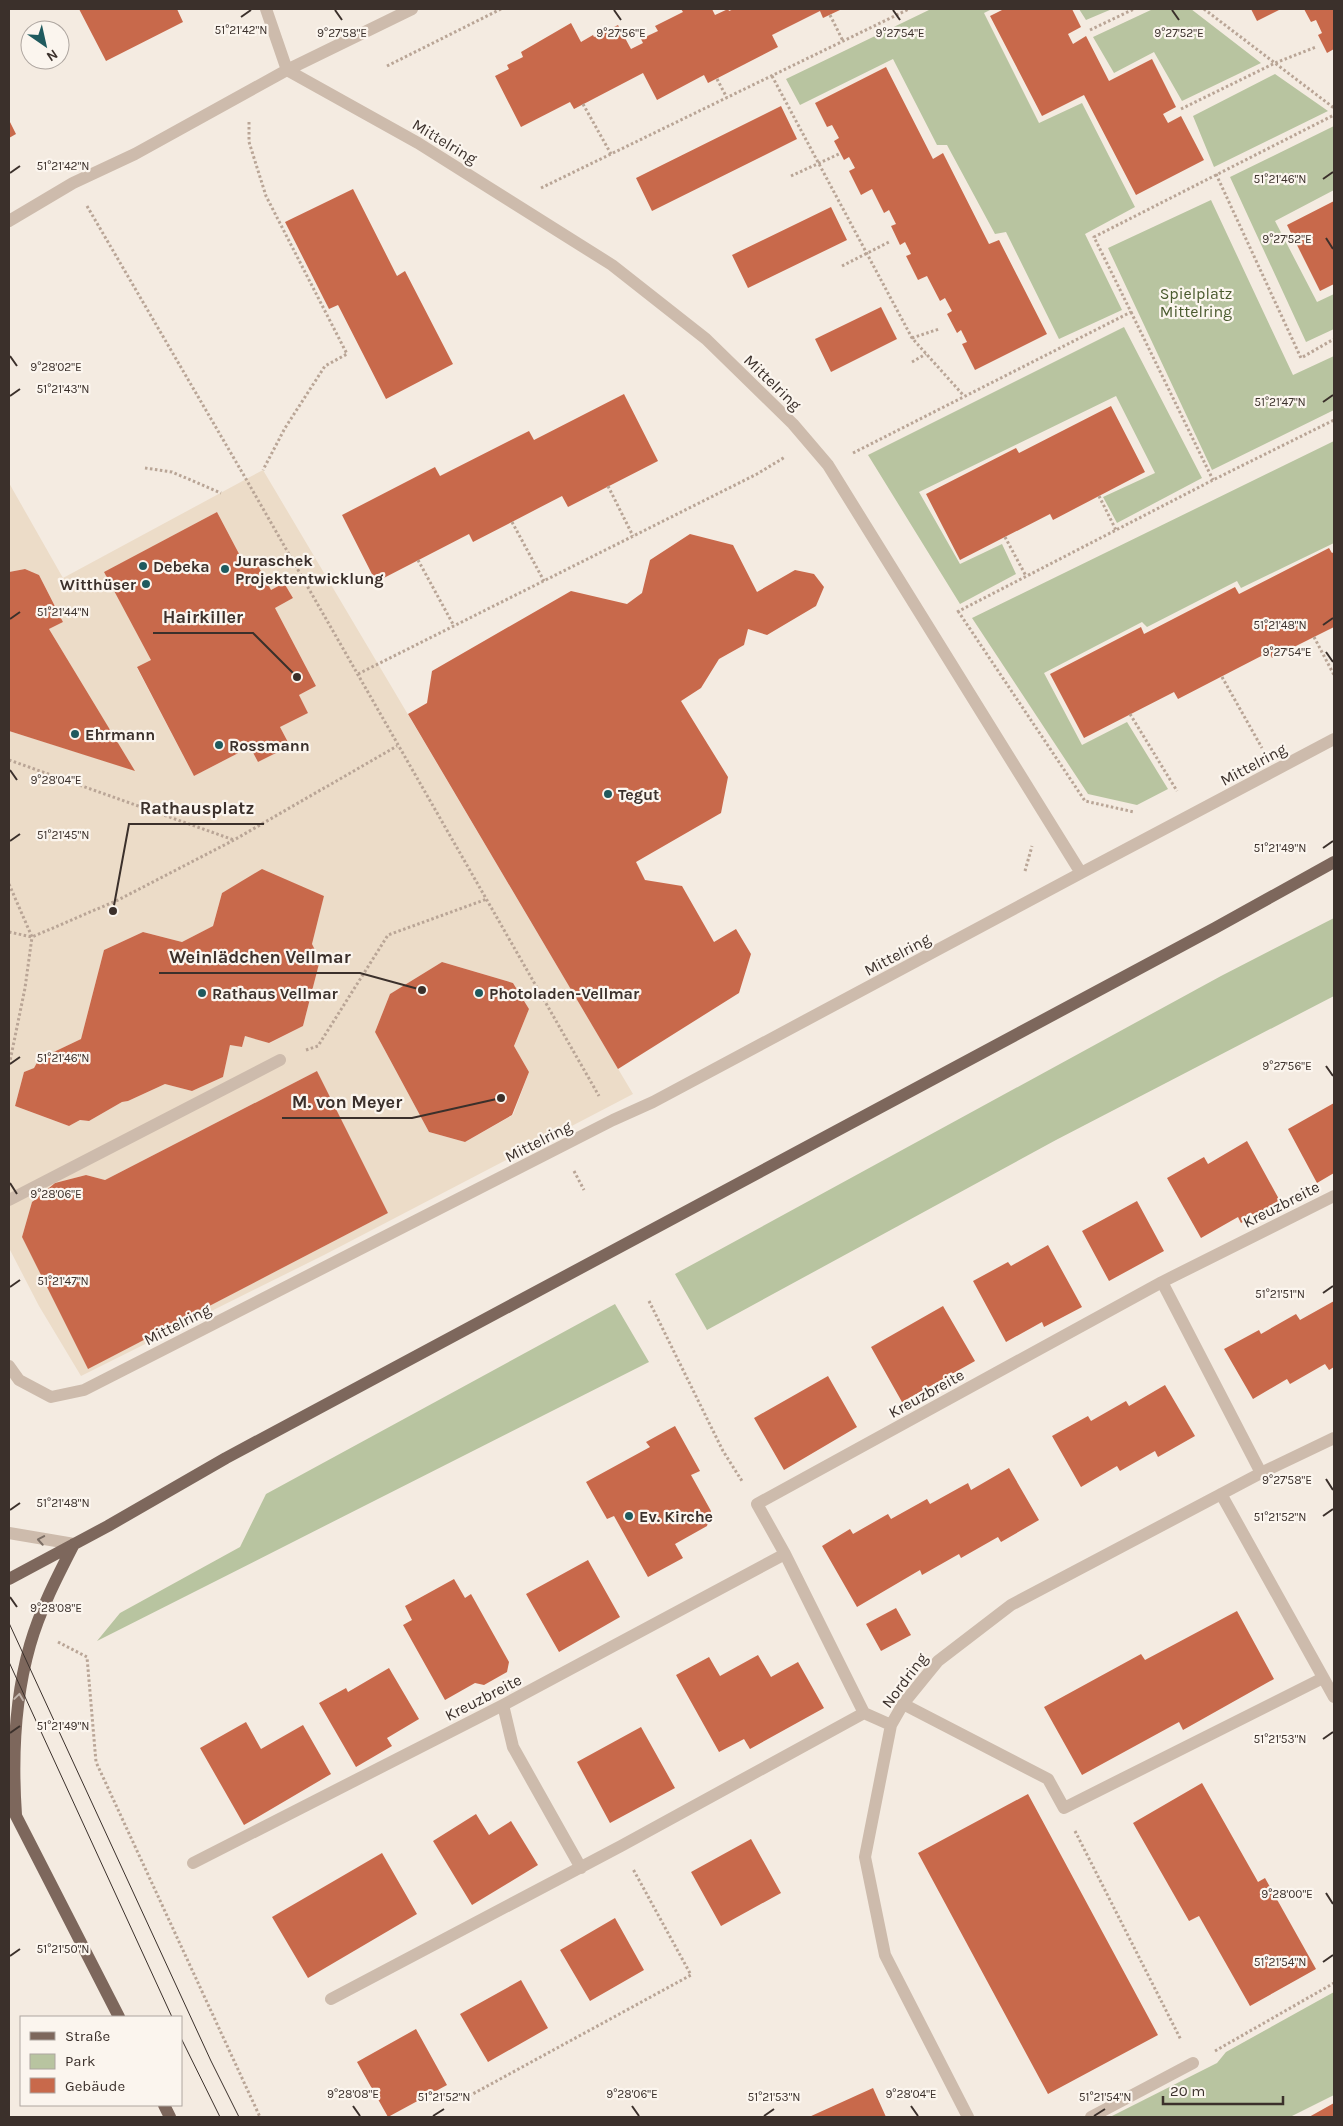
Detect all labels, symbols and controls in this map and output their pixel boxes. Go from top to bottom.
north arrow [20,20,70,70]
text: 51°21'42"N [215,23,267,37]
text: 9°27'58"E [317,26,367,40]
text: 9°27'56"E [596,26,646,40]
text: 9°27'54"E [875,26,925,40]
text: 9°27'52"E [1154,26,1204,40]
text: N [43,46,61,65]
street label: Mittelring [409,115,481,168]
text: 51°21'42"N [37,159,89,173]
text: 51°21'46"N [1254,172,1306,186]
text: 9°27'52"E [1262,232,1312,246]
park label: Spielplatz Mittelring [1160,284,1232,321]
street label: Mittelring [740,350,805,414]
text: 9°28'02"E [30,360,82,374]
text: 51°21'43"N [36,382,90,396]
text: 51°21'47"N [1254,395,1306,409]
place label: Juraschek Projektentwicklung [235,551,384,588]
place label: Debeka [153,557,210,576]
marker: Debeka [137,560,149,572]
marker: Juraschek Projektentwicklung [219,563,231,575]
place label: Witthüser [60,575,137,594]
marker: Witthüser [140,578,152,590]
callout: Hairkiller [153,600,253,633]
text: 51°21'44"N [37,605,89,619]
text: Hairkiller [163,606,243,628]
text: 51°21'48"N [1253,618,1307,632]
text: 9°27'54"E [1262,645,1312,659]
place label: Ehrmann [85,725,155,744]
marker: Ehrmann [69,728,81,740]
place label: Rossmann [229,736,310,755]
marker: Rossmann [213,739,225,751]
street label: Mittelring [1217,739,1290,790]
text: 9°28'04"E [30,773,82,787]
place label: Tegut [618,785,659,804]
marker: Tegut [602,788,614,800]
callout: Rathausplatz [129,791,264,824]
text: Rathausplatz [140,797,254,819]
text: 51°21'45"N [37,828,89,842]
text: 51°21'49"N [1254,841,1306,855]
street label: Mittelring [861,929,934,980]
callout: Weinlädchen Vellmar [159,940,360,973]
text: Weinlädchen Vellmar [169,946,351,968]
place label: Rathaus Vellmar [212,984,339,1003]
place label: Photoladen-Vellmar [489,984,640,1003]
marker: Rathaus Vellmar [196,987,208,999]
marker: Photoladen-Vellmar [473,987,485,999]
text: 51°21'46"N [37,1051,89,1065]
text: 9°27'56"E [1262,1059,1312,1073]
callout: M. von Meyer [282,1085,412,1118]
text: M. von Meyer [292,1091,402,1113]
street label: Mittelring [502,1117,575,1166]
street label: Kreuzbreite [1240,1177,1323,1232]
text: 9°28'06"E [30,1187,82,1201]
text: 51°21'47"N [37,1274,89,1288]
text: 51°21'51"N [1255,1287,1305,1301]
street label: Mittelring [141,1300,214,1349]
street label: Kreuzbreite [885,1365,967,1422]
text: 9°27'58"E [1262,1473,1312,1487]
text: 51°21'48"N [36,1496,90,1510]
place label: Ev. Kirche [639,1507,713,1526]
marker: Ev. Kirche [623,1510,635,1522]
text: 51°21'52"N [1254,1510,1306,1524]
one-way arrow [37,1535,46,1545]
text: 9°28'08"E [30,1601,82,1615]
street label: Nordring [877,1649,931,1712]
street label: Kreuzbreite [442,1670,525,1725]
one-way arrow [13,1692,24,1700]
text: 51°21'49"N [37,1719,89,1733]
text: 51°21'53"N [1253,1732,1307,1746]
text: 9°28'00"E [1261,1887,1313,1901]
text: 51°21'50"N [36,1942,90,1956]
text: 51°21'54"N [1254,1955,1306,1969]
legend [20,2016,182,2106]
text: Straße [65,2027,110,2045]
text: Park [65,2052,95,2070]
scale bar [1163,2074,1283,2106]
text: Gebäude [65,2077,125,2095]
text: 20 m [1170,2082,1205,2100]
text: 9°28'08"E [327,2087,379,2101]
text: 9°28'06"E [606,2087,658,2101]
text: 9°28'04"E [885,2087,937,2101]
text: 51°21'52"N [418,2090,470,2104]
text: 51°21'53"N [747,2090,801,2104]
text: 51°21'54"N [1079,2090,1131,2104]

